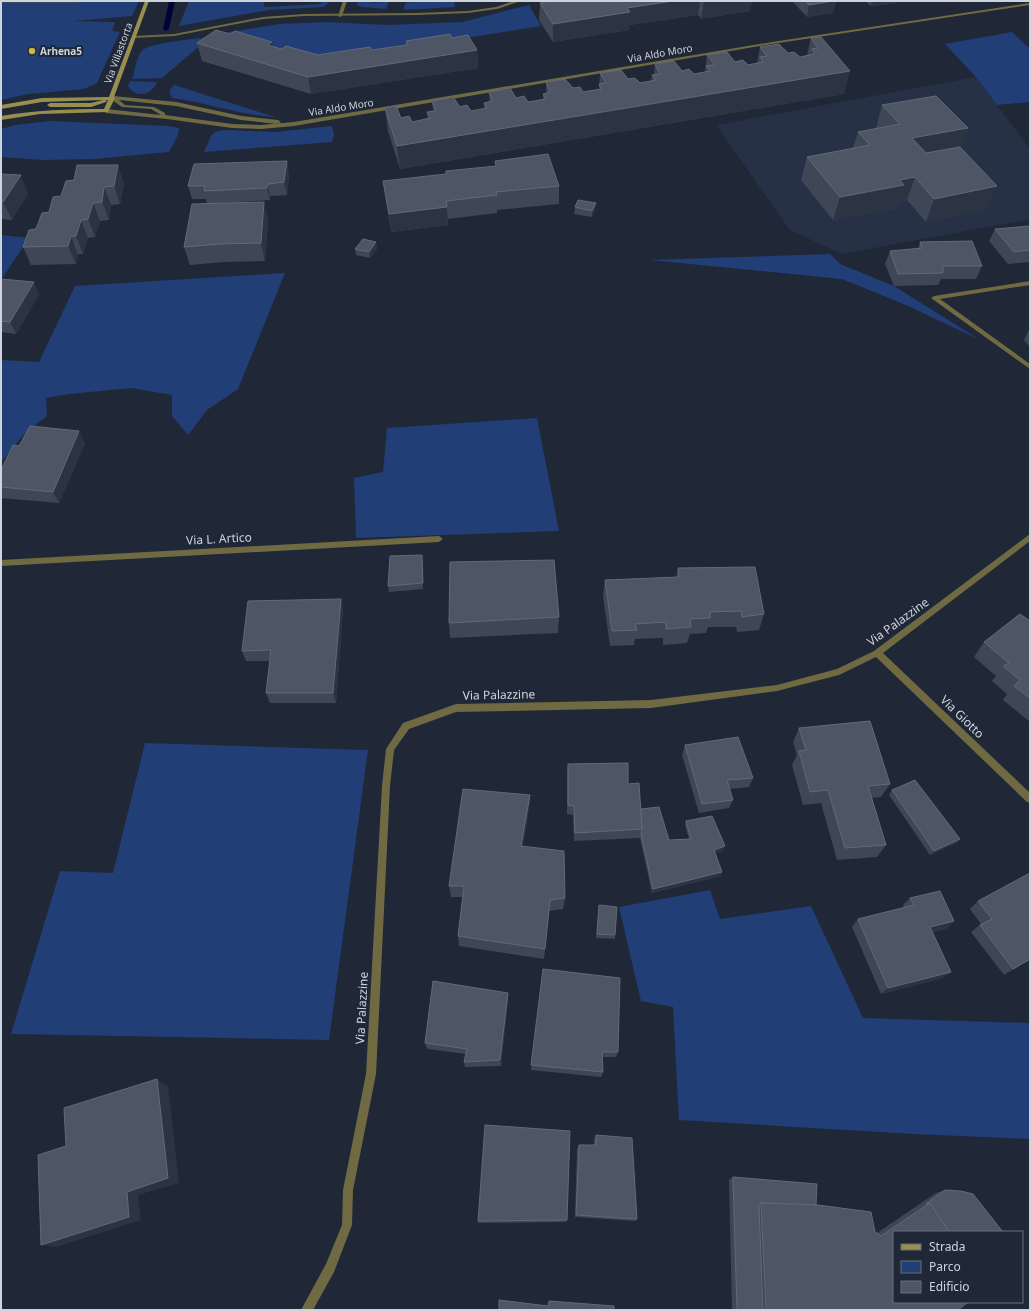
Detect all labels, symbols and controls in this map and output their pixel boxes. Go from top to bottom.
street label: Via Villastorta [100,21,136,85]
street label: Via Aldo Moro [626,40,694,66]
place label: Arhena5 [40,44,82,58]
marker: Arhena5 [27,46,37,56]
street label: Via Aldo Moro [307,95,375,119]
street label: Via L. Artico [186,528,252,549]
street label: Via Palazzine [863,593,932,650]
street label: Via Palazzine [463,685,536,704]
street label: Via Giotto [937,691,988,742]
street label: Via Palazzine [351,971,372,1045]
legend [893,1231,1023,1303]
text: Strada [929,1238,965,1255]
text: Parco [929,1258,961,1275]
text: Edificio [929,1278,970,1295]

